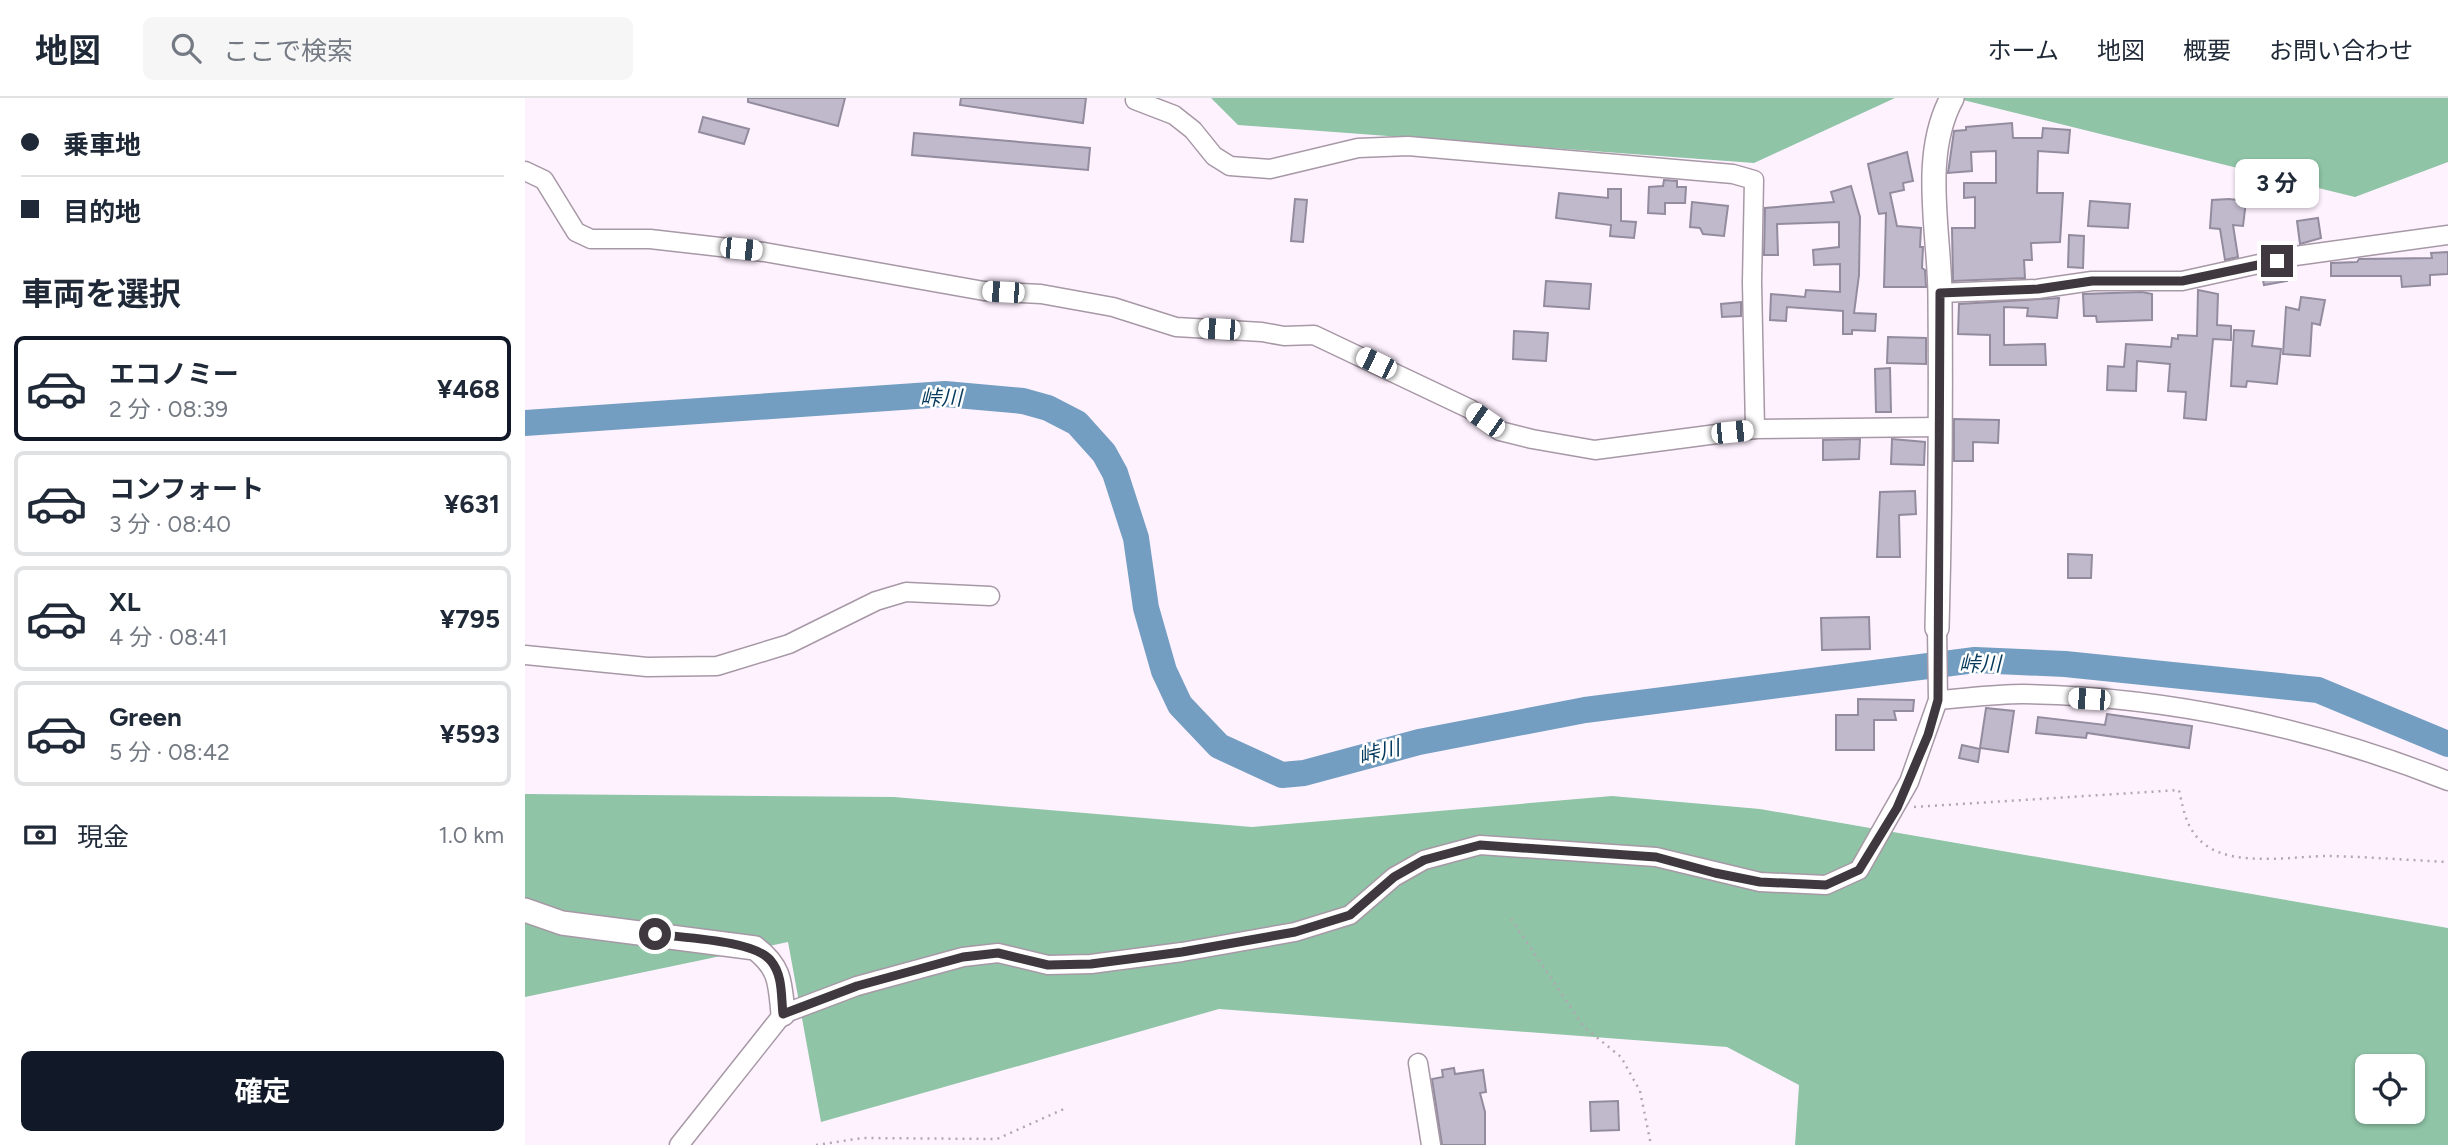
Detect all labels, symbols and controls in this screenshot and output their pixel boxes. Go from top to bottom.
search box [143,17,633,80]
icon: search [167,29,205,67]
text: 地図 [35,31,101,70]
text: ここで検索 [223,35,353,67]
text: ホーム [1988,36,2059,65]
text: 地図 [2097,36,2145,65]
text: 概要 [2183,36,2231,65]
text: お問い合わせ [2269,36,2413,65]
text: 乗車地 [63,129,141,161]
callout: 3 分 [2235,159,2319,208]
text: 3 分 [2256,169,2298,197]
text: 目的地 [63,196,141,228]
car [720,236,763,262]
route end [2261,245,2293,277]
text: 車両を選択 [21,275,181,313]
car [982,280,1025,304]
car [1198,317,1241,341]
car [1353,344,1400,382]
icon: car [25,357,88,420]
text: エコノミー [109,358,239,390]
text: ¥468 [437,373,500,405]
water label: 峠川 [920,385,964,410]
text: 2 分 · 08:39 [109,395,228,423]
car [1462,399,1509,441]
car [1711,419,1754,445]
icon: car [25,472,88,535]
text: コンフォート [109,473,264,505]
text: ¥631 [444,488,500,520]
text: 3 分 · 08:40 [109,510,231,538]
text: XL [109,586,141,618]
icon: car [25,587,88,650]
text: ¥795 [440,603,500,635]
text: 4 分 · 08:41 [109,623,228,651]
water label: 峠川 [1959,651,2003,676]
car [2068,687,2111,711]
text: Green [109,701,182,733]
icon: car [25,702,88,765]
text: ¥593 [440,718,500,750]
water label: 峠川 [1356,734,1404,769]
text: 5 分 · 08:42 [109,738,230,766]
icon: cash [21,816,59,854]
text: 現金 [77,821,129,853]
text: 1.0 km [439,821,504,849]
route start [639,918,671,950]
button: 確定 [21,1051,504,1131]
map controls [2355,1054,2425,1124]
button: locate [2355,1054,2425,1124]

